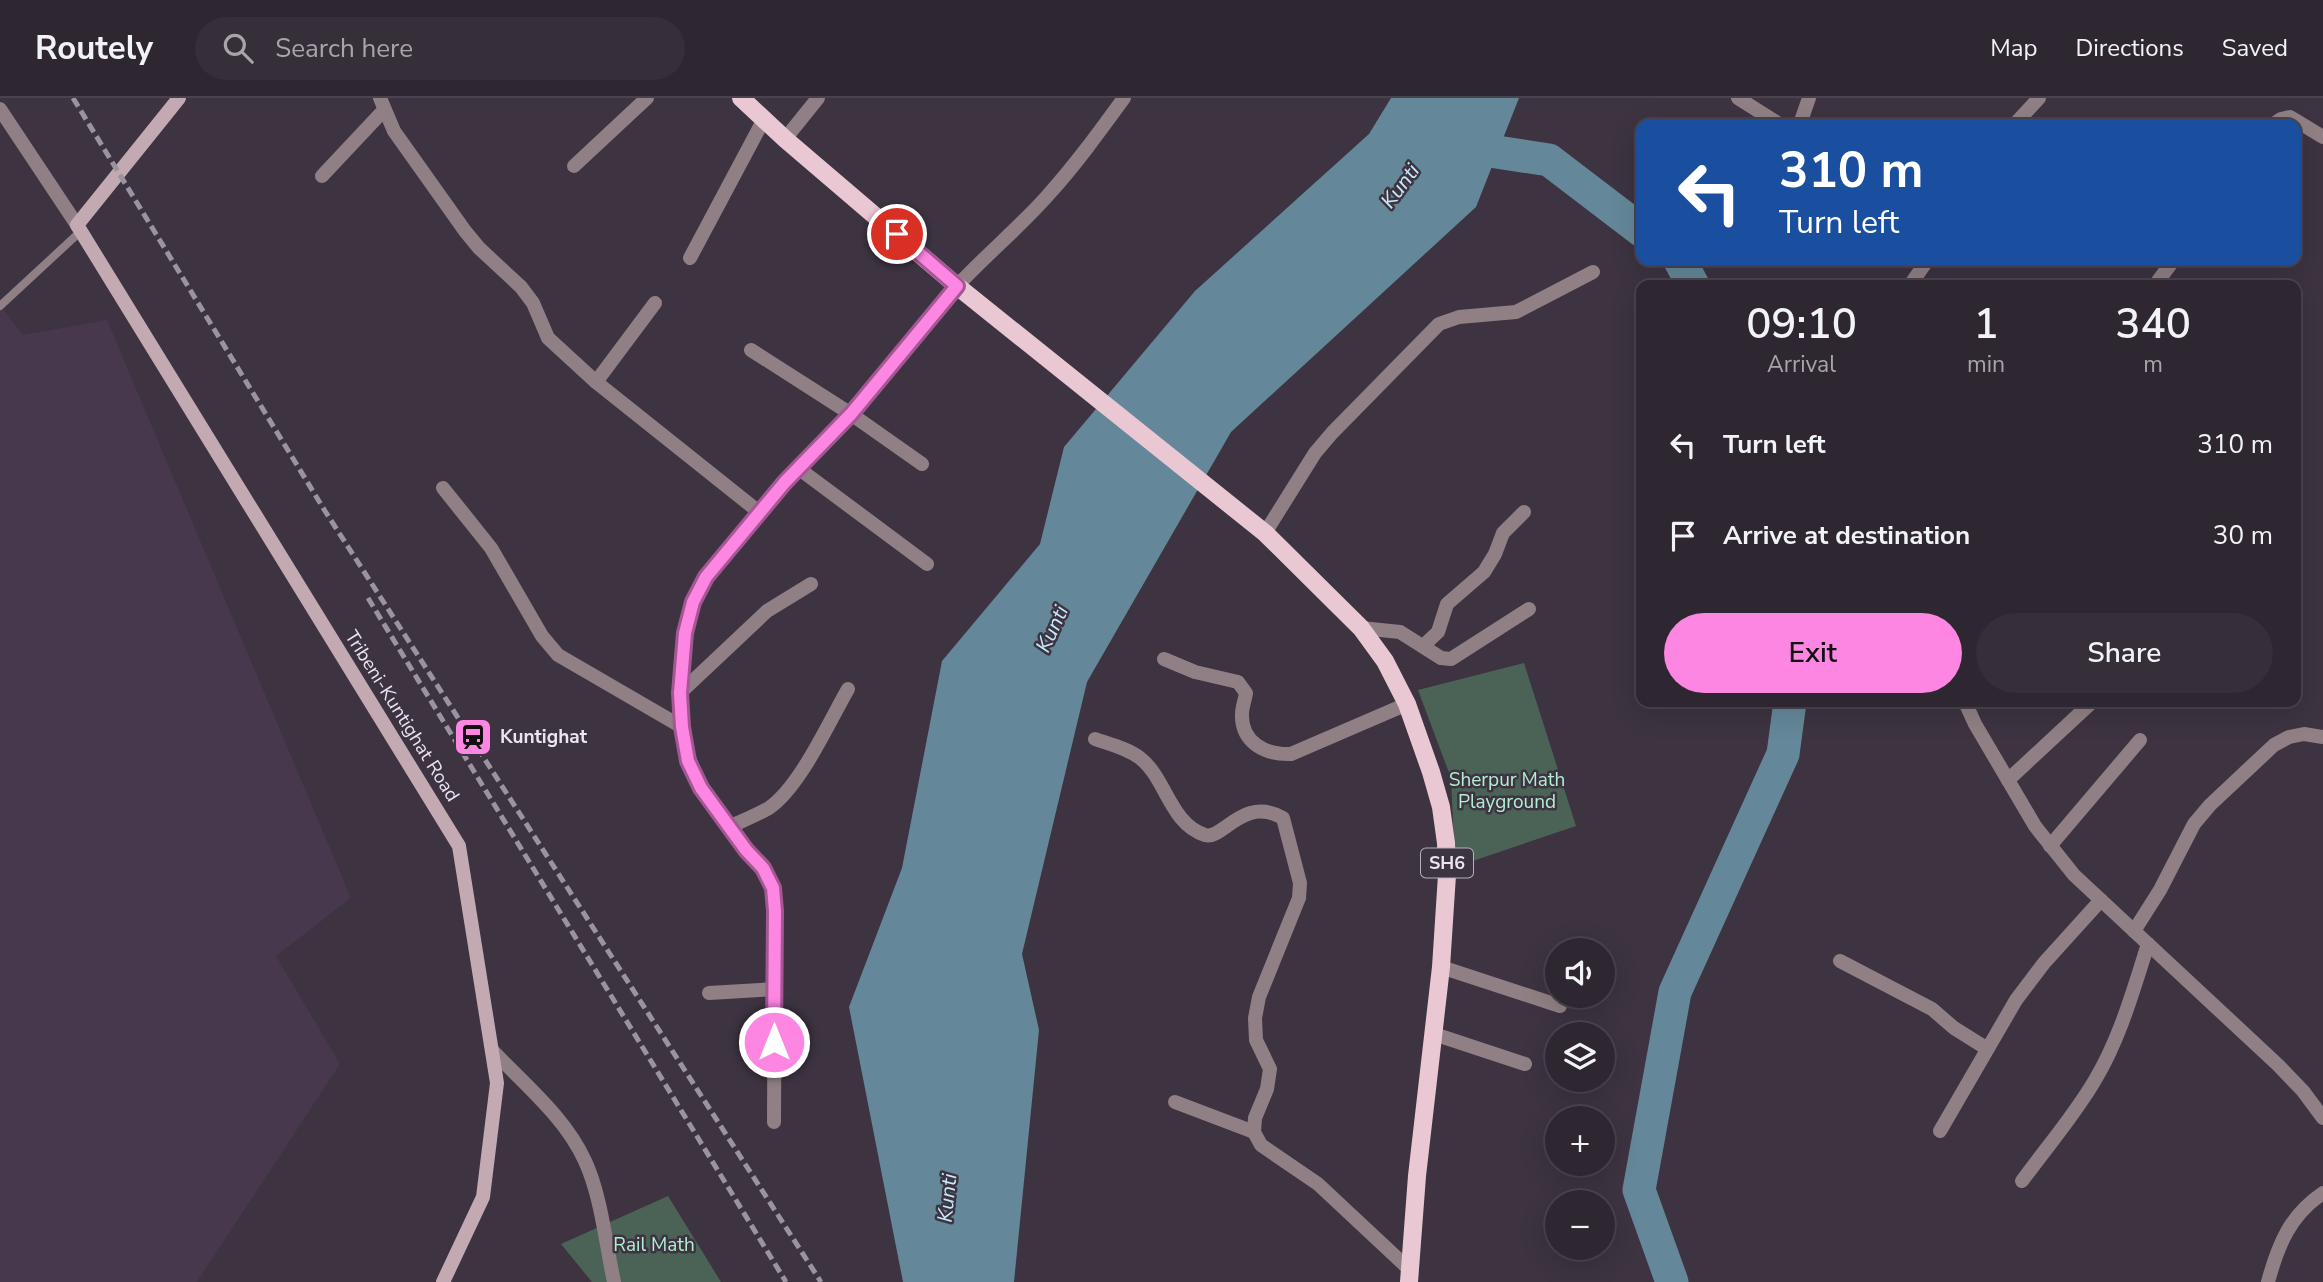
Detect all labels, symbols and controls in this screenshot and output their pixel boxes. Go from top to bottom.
search box [195,17,685,80]
text: Routely [35,26,153,71]
icon: search [219,29,257,67]
text: Search here [275,31,413,66]
text: Map [1990,32,2037,64]
text: Directions [2075,32,2184,64]
text: Saved [2222,32,2288,64]
text: 310 m [1779,137,1923,204]
icon: left [1664,147,1755,238]
water label: Kunti [1374,157,1427,214]
text: Turn left [1779,201,1899,244]
pin [867,204,927,264]
icon: arrive [878,215,916,253]
text: 09:10 [1746,296,1857,353]
text: 1 [1973,296,1999,353]
text: 340 [2115,296,2191,353]
text: Arrival [1767,349,1836,380]
text: min [1967,349,2005,380]
text: m [2143,349,2163,380]
icon: left [1664,426,1702,464]
text: Turn left [1723,427,1826,462]
text: 310 m [2197,427,2273,462]
icon: arrive [1664,517,1702,555]
text: Arrive at destination [1723,518,1970,553]
text: 30 m [2213,518,2273,553]
water label: Kunti [1029,600,1075,657]
button: Exit [1664,613,1962,693]
button: Share [1976,613,2273,693]
street label: Tribeni-Kuntighat Road [339,625,465,807]
station icon: Kuntighat [452,716,494,758]
place label: Kuntighat [500,724,588,750]
park label: Sherpur Math Playground [1449,767,1565,815]
road number: SH6 [1421,848,1473,878]
map controls [1545,938,1615,1260]
button: sound [1545,938,1615,1008]
position arrow [737,1005,811,1079]
button: layers [1545,1022,1615,1092]
button: + [1545,1106,1615,1176]
water label: Kunti [931,1171,964,1224]
button: − [1545,1190,1615,1260]
park label: Rail Math [613,1232,695,1258]

